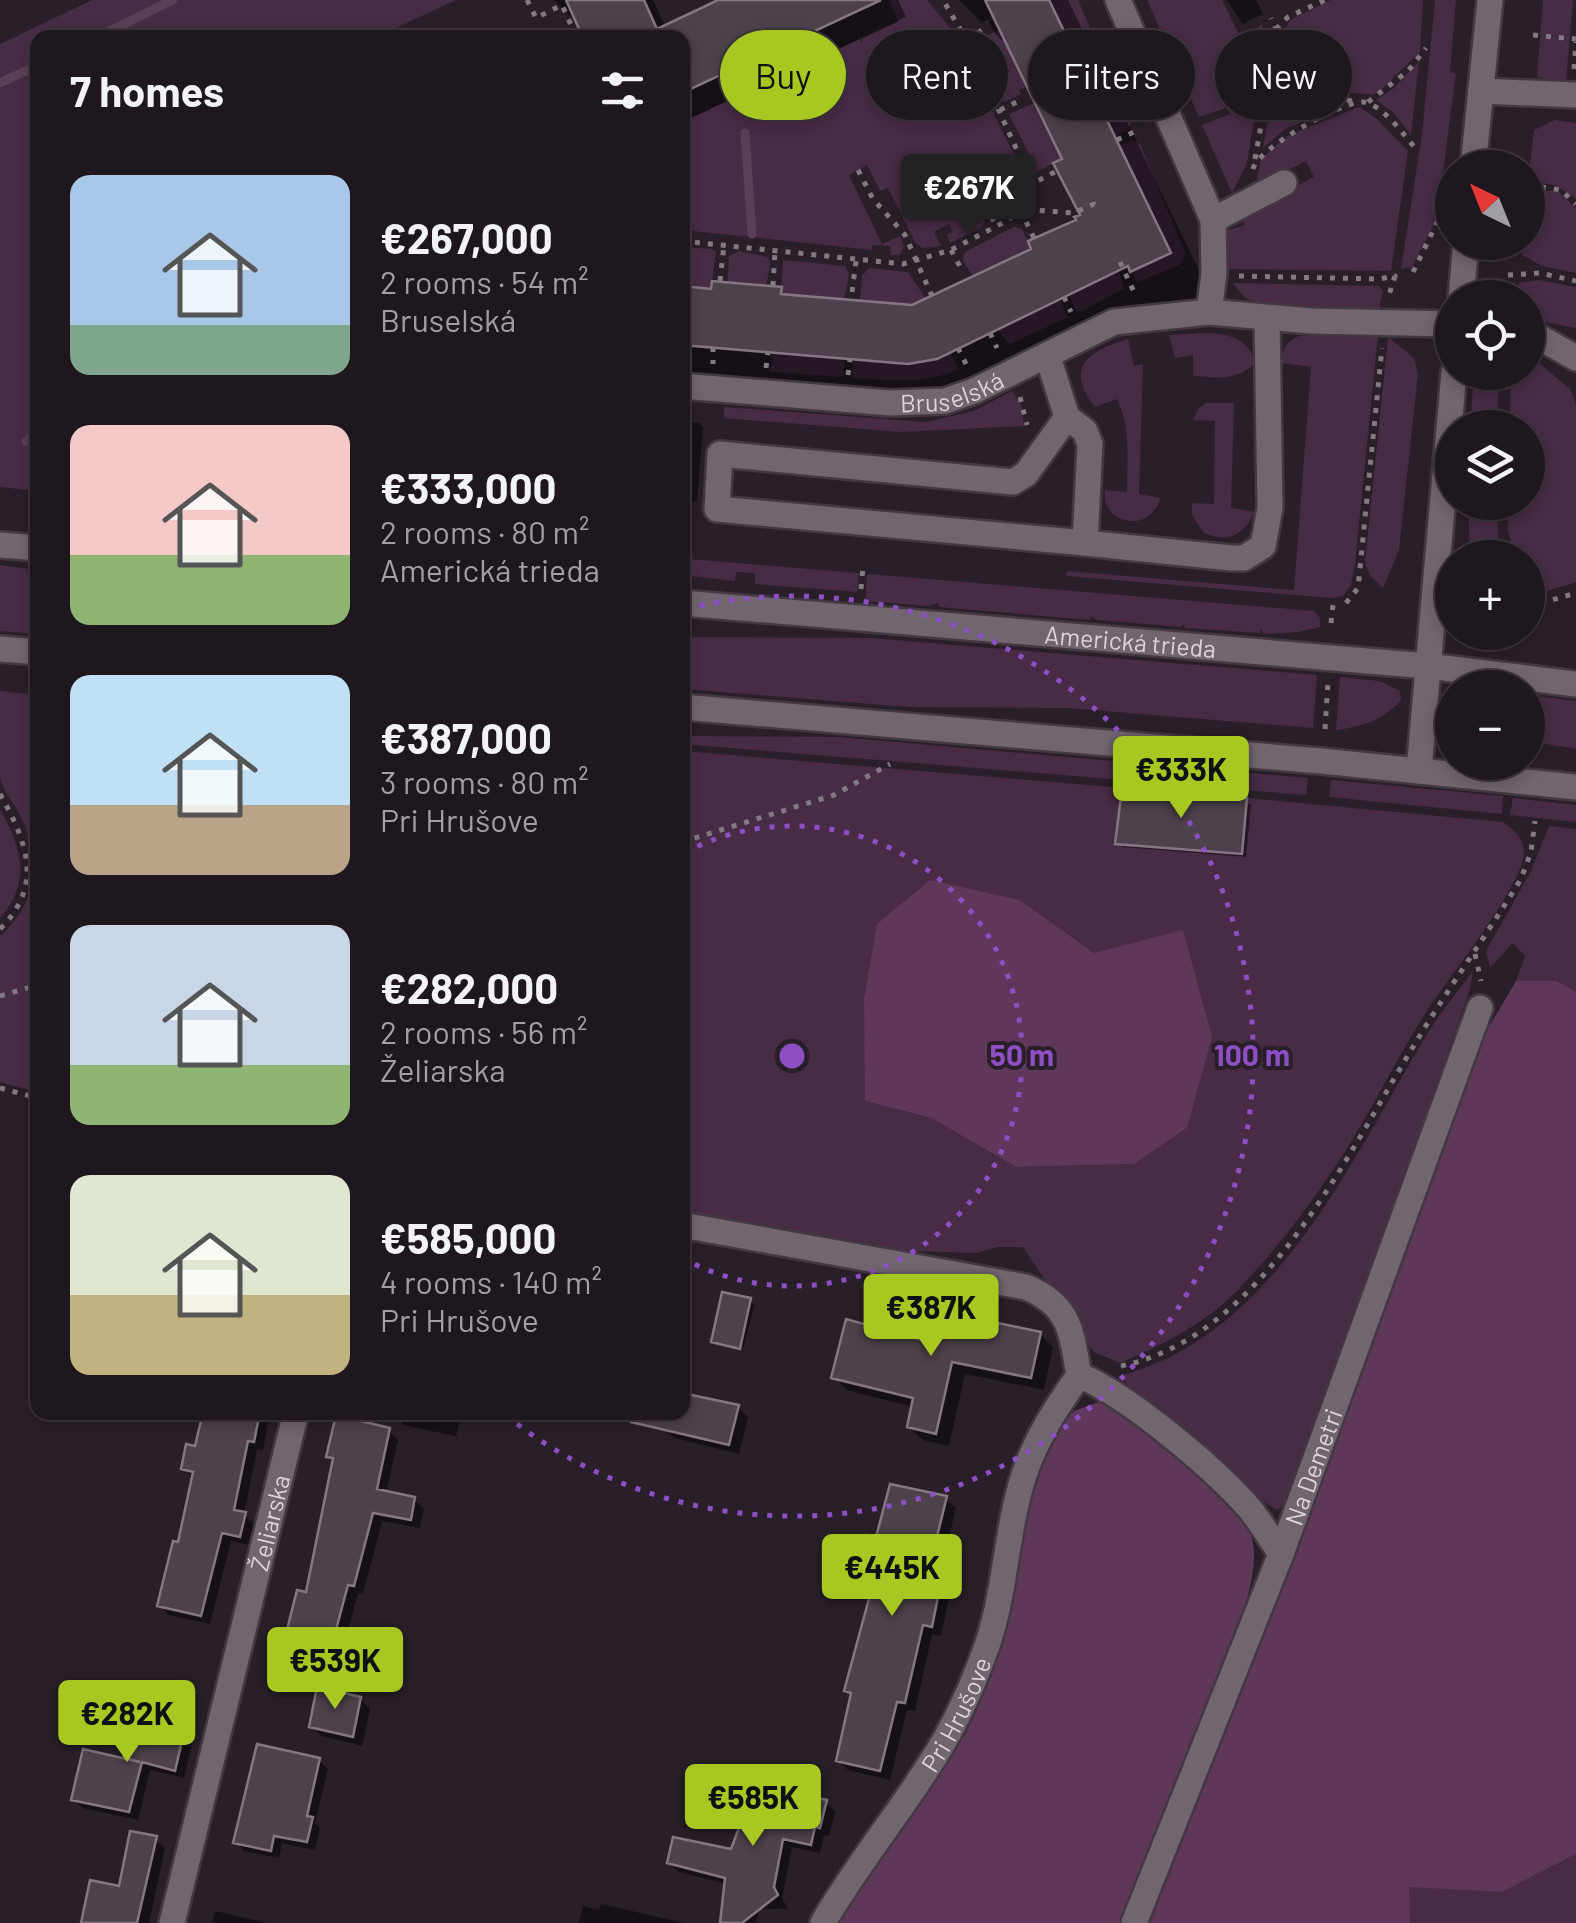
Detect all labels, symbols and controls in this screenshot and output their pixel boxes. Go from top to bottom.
chip: Buy [720,30,846,120]
chip: Rent [866,30,1008,120]
chip: Filters [1028,30,1195,120]
chip: New [1215,30,1352,120]
icon: filters [595,63,650,118]
text: 7 homes [70,65,224,115]
north arrow [1435,150,1545,260]
map controls [1435,150,1545,780]
pin: €267K [899,154,1039,239]
text: €267K [923,167,1015,205]
text: €267,000 [380,212,553,262]
icon: home [150,215,270,335]
text: 2 rooms · 54 m² [380,262,589,300]
button: locate [1435,280,1545,390]
text: Bruselská [380,300,516,338]
street label: Bruselská [900,364,1008,418]
button: layers [1435,410,1545,520]
text: €333,000 [380,462,557,512]
icon: home [150,465,270,585]
text: 2 rooms · 80 m² [380,512,589,550]
button: + [1435,540,1545,650]
text: Americká trieda [380,550,600,588]
street label: Americká trieda [1043,619,1217,663]
button: − [1435,670,1545,780]
text: €387,000 [380,712,552,762]
icon: home [150,715,270,835]
pin: €333K [1111,736,1251,821]
text: €333K [1135,749,1227,787]
text: 3 rooms · 80 m² [380,762,589,800]
text: Pri Hrušove [380,800,539,838]
text: €282,000 [380,962,558,1012]
icon: home [150,965,270,1085]
text: 2 rooms · 56 m² [380,1012,588,1050]
text: 50 m [990,1036,1054,1072]
text: 100 m [1214,1036,1290,1072]
centre of rings [774,1038,810,1074]
text: Želiarska [380,1050,506,1088]
text: €585,000 [380,1212,556,1262]
icon: home [150,1215,270,1335]
text: 4 rooms · 140 m² [380,1262,602,1300]
pin: €387K [861,1274,1001,1359]
text: €387K [886,1287,976,1325]
text: Pri Hrušove [380,1300,539,1338]
street label: Na Demetri [1278,1404,1348,1529]
street label: Želiarska [243,1471,295,1574]
pin: €445K [822,1534,962,1619]
text: €445K [844,1547,940,1585]
pin: €539K [265,1627,405,1712]
text: €539K [289,1640,381,1678]
street label: Pri Hrušove [914,1653,997,1777]
pin: €282K [57,1680,197,1765]
text: €282K [80,1693,174,1731]
pin: €585K [683,1764,823,1849]
text: €585K [707,1777,799,1815]

